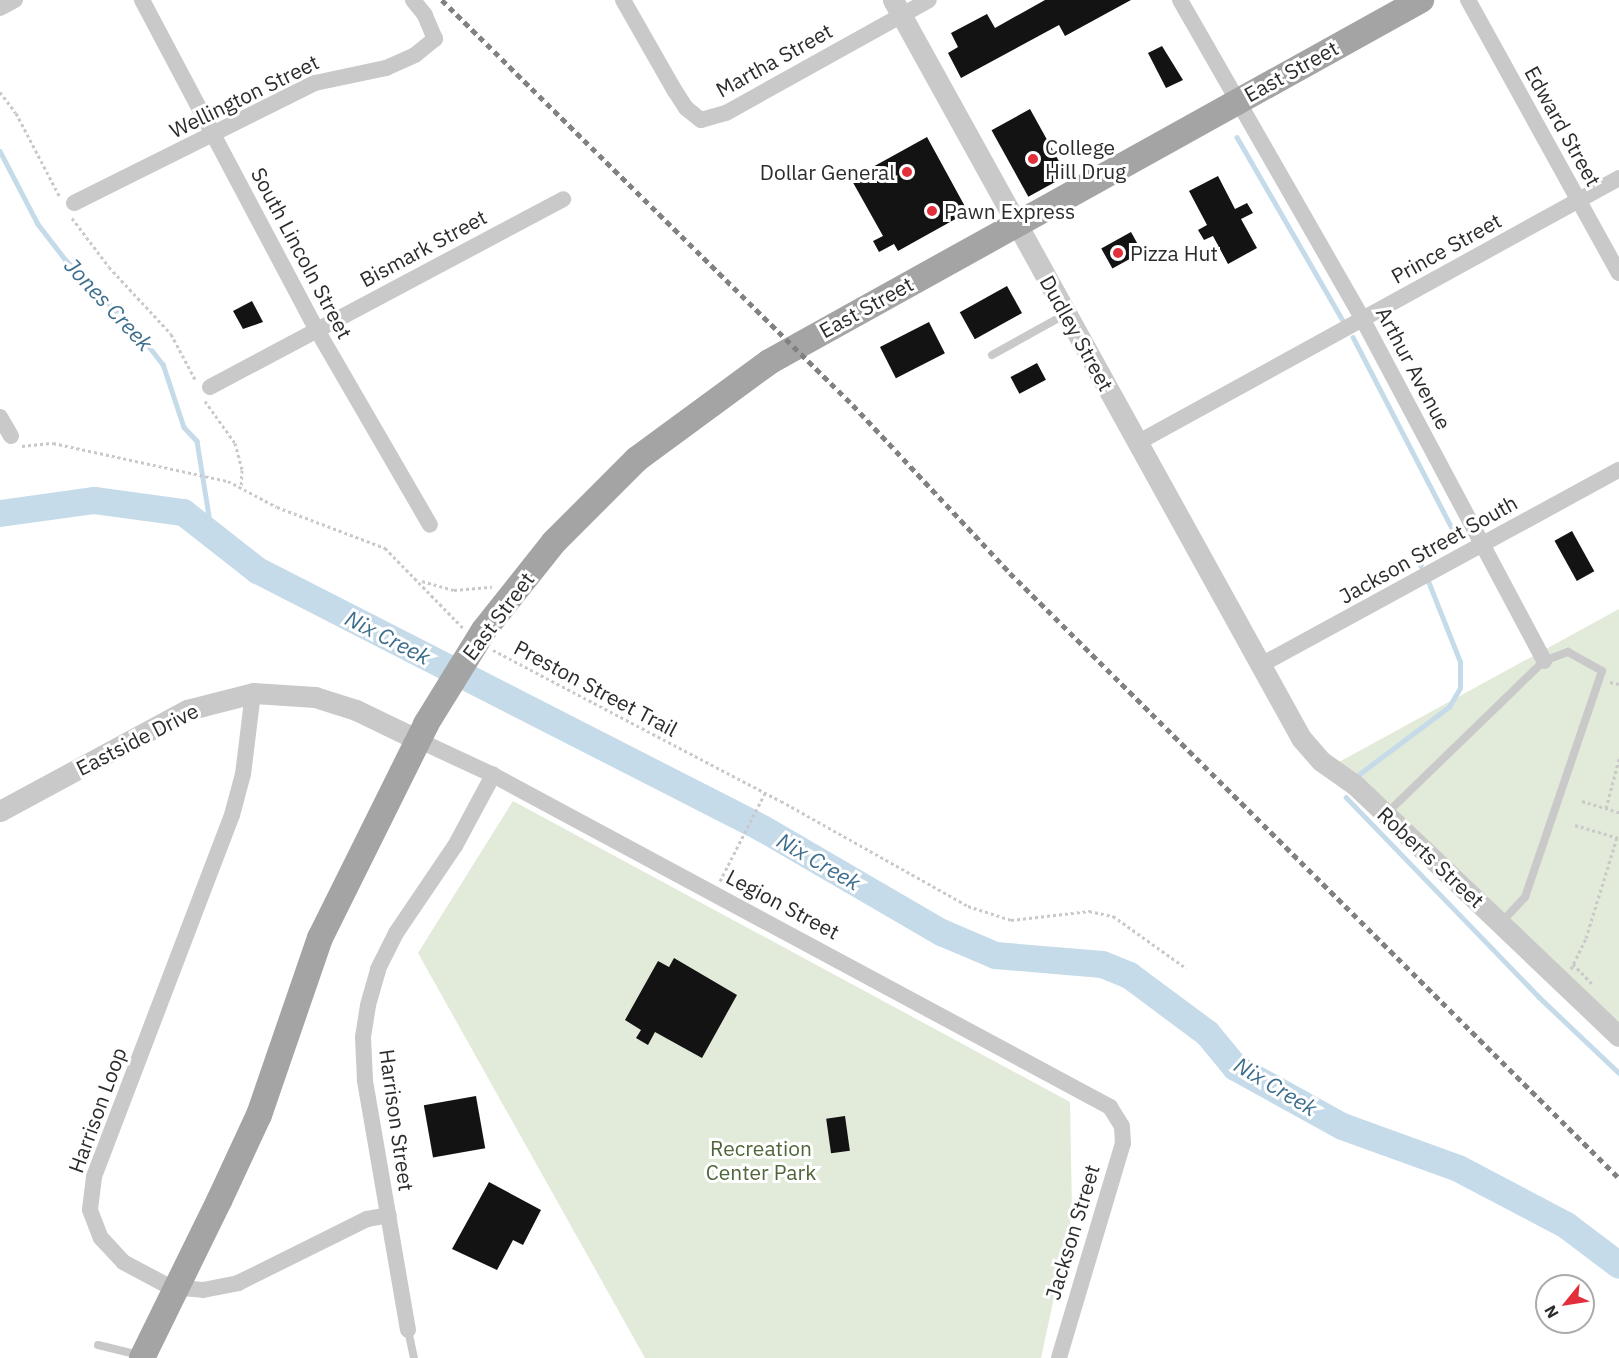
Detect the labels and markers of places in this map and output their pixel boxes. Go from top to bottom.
place label: College Hill Drug [1045,134,1126,184]
marker: College Hill Drug [1026,152,1040,166]
place label: Dollar General [760,159,895,185]
marker: Dollar General [900,165,914,179]
place label: Pawn Express [944,198,1075,224]
marker: Pawn Express [925,204,939,218]
place label: Pizza Hut [1130,240,1218,266]
marker: Pizza Hut [1111,246,1125,260]

